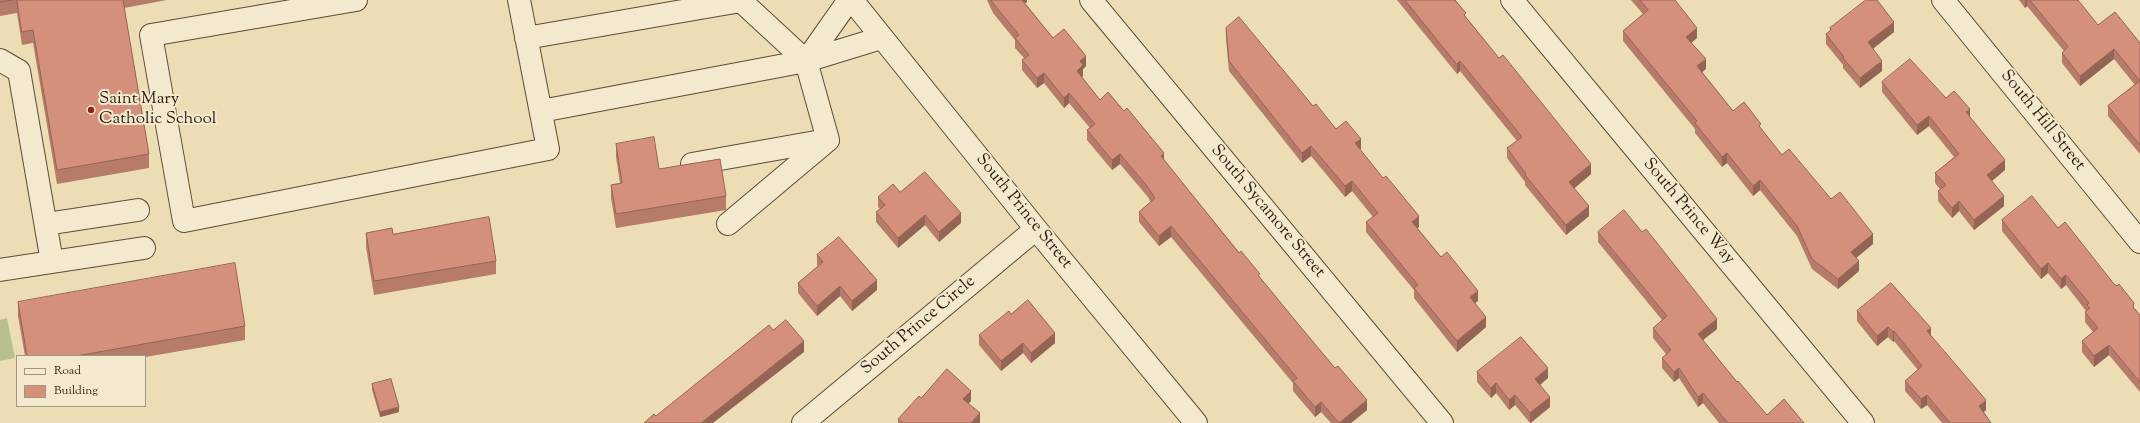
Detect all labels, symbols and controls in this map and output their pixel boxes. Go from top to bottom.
street label: South Hill Street [1995,66,2089,176]
place label: Saint Mary Catholic School [99,90,217,130]
marker: Saint Mary Catholic School [86,105,96,115]
street label: South Sycamore Street [1205,141,1329,283]
street label: South Prince Street [970,150,1076,274]
street label: South Prince Way [1638,155,1738,269]
street label: South Prince Circle [858,272,980,380]
legend [16,355,146,407]
text: Road [54,362,81,380]
text: Building [54,382,98,400]

